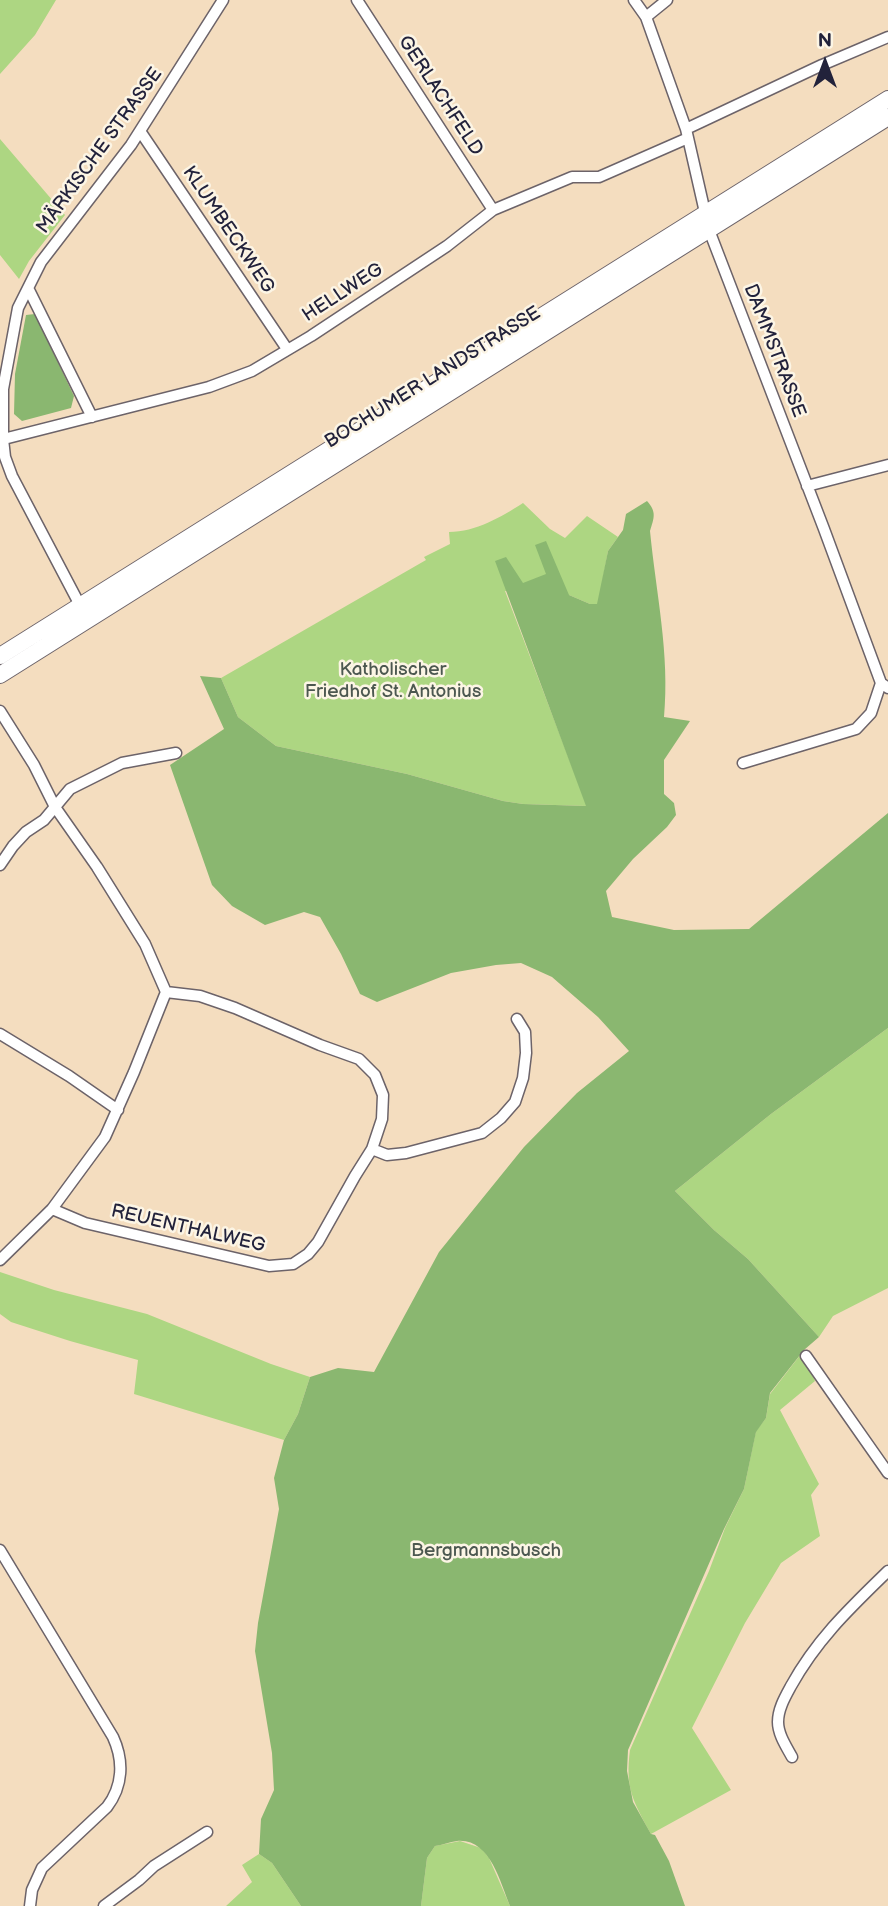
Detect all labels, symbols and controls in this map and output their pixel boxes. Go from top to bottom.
north arrow [790,28,860,98]
text: N [818,30,832,53]
street label: GERLACHFELD [393,32,487,160]
street label: MÄRKISCHE STRASSE [32,64,168,238]
street label: KLUMBECKWEG [177,162,279,298]
street label: HELLWEG [299,259,387,327]
street label: DAMMSTRASSE [738,281,810,421]
street label: BOCHUMER LANDSTRASSE [321,302,545,454]
park label: Katholischer Friedhof St. Antonius [305,659,481,703]
street label: REUENTHALWEG [109,1200,267,1258]
park label: Bergmannsbusch [411,1540,561,1562]

